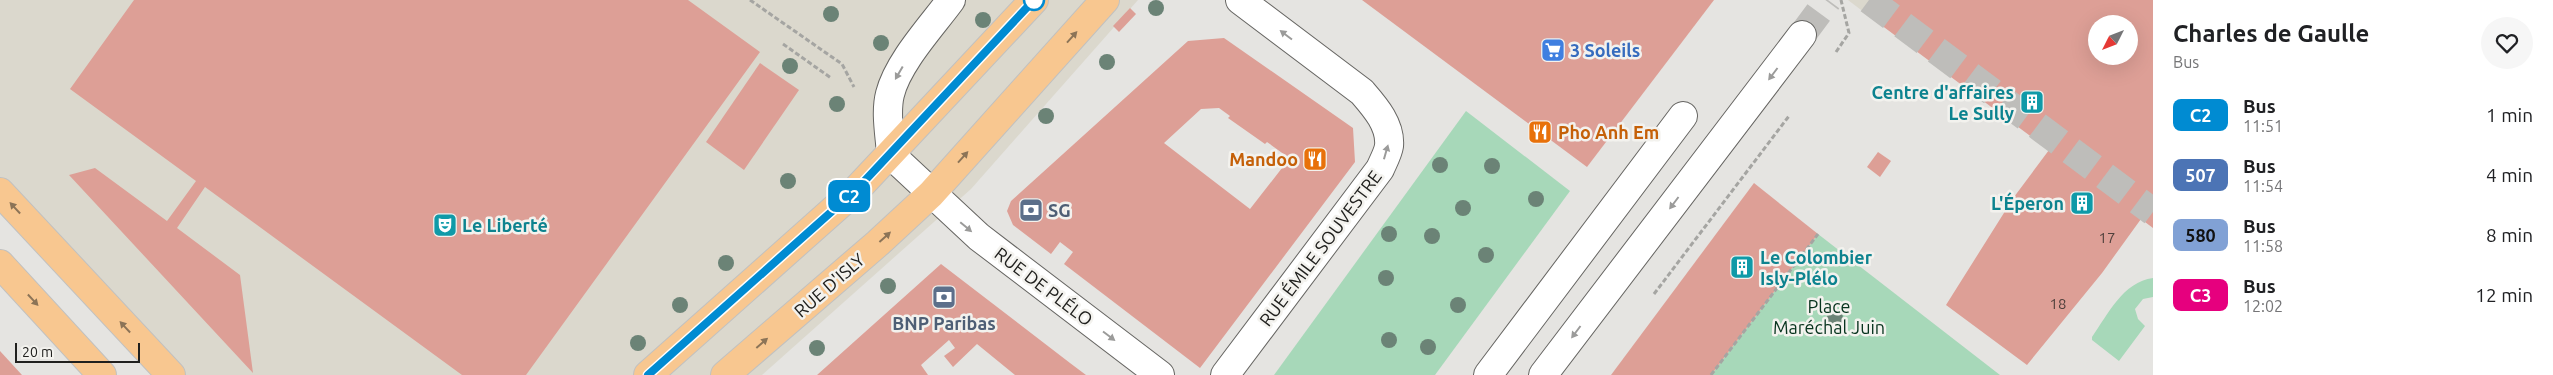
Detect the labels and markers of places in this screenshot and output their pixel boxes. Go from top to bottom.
unlabelled marker [1023,0,1045,11]
supermarket icon: 3 Soleils [1540,37,1566,63]
place label: 3 Soleils [1570,40,1640,60]
place label: Centre d'affaires Le Sully [1872,82,2014,123]
building icon: Centre d'affaires Le Sully [2019,89,2045,115]
restaurant icon: Pho Anh Em [1527,119,1553,145]
place label: Pho Anh Em [1558,122,1659,142]
restaurant icon: Mandoo [1302,146,1328,172]
place label: Mandoo [1229,149,1298,169]
building icon: L'Éperon [2069,190,2095,216]
place label: L'Éperon [1991,192,2064,213]
bank icon: SG [1018,197,1044,223]
place label: SG [1048,200,1071,220]
theatre icon: Le Liberté [432,212,458,238]
place label: Le Liberté [462,215,548,235]
place label: Le Colombier Isly-Plélo [1760,247,1873,288]
building icon: Le Colombier Isly-Plélo [1729,254,1755,280]
bank icon: BNP Paribas [931,284,957,310]
place label: BNP Paribas [892,313,996,333]

